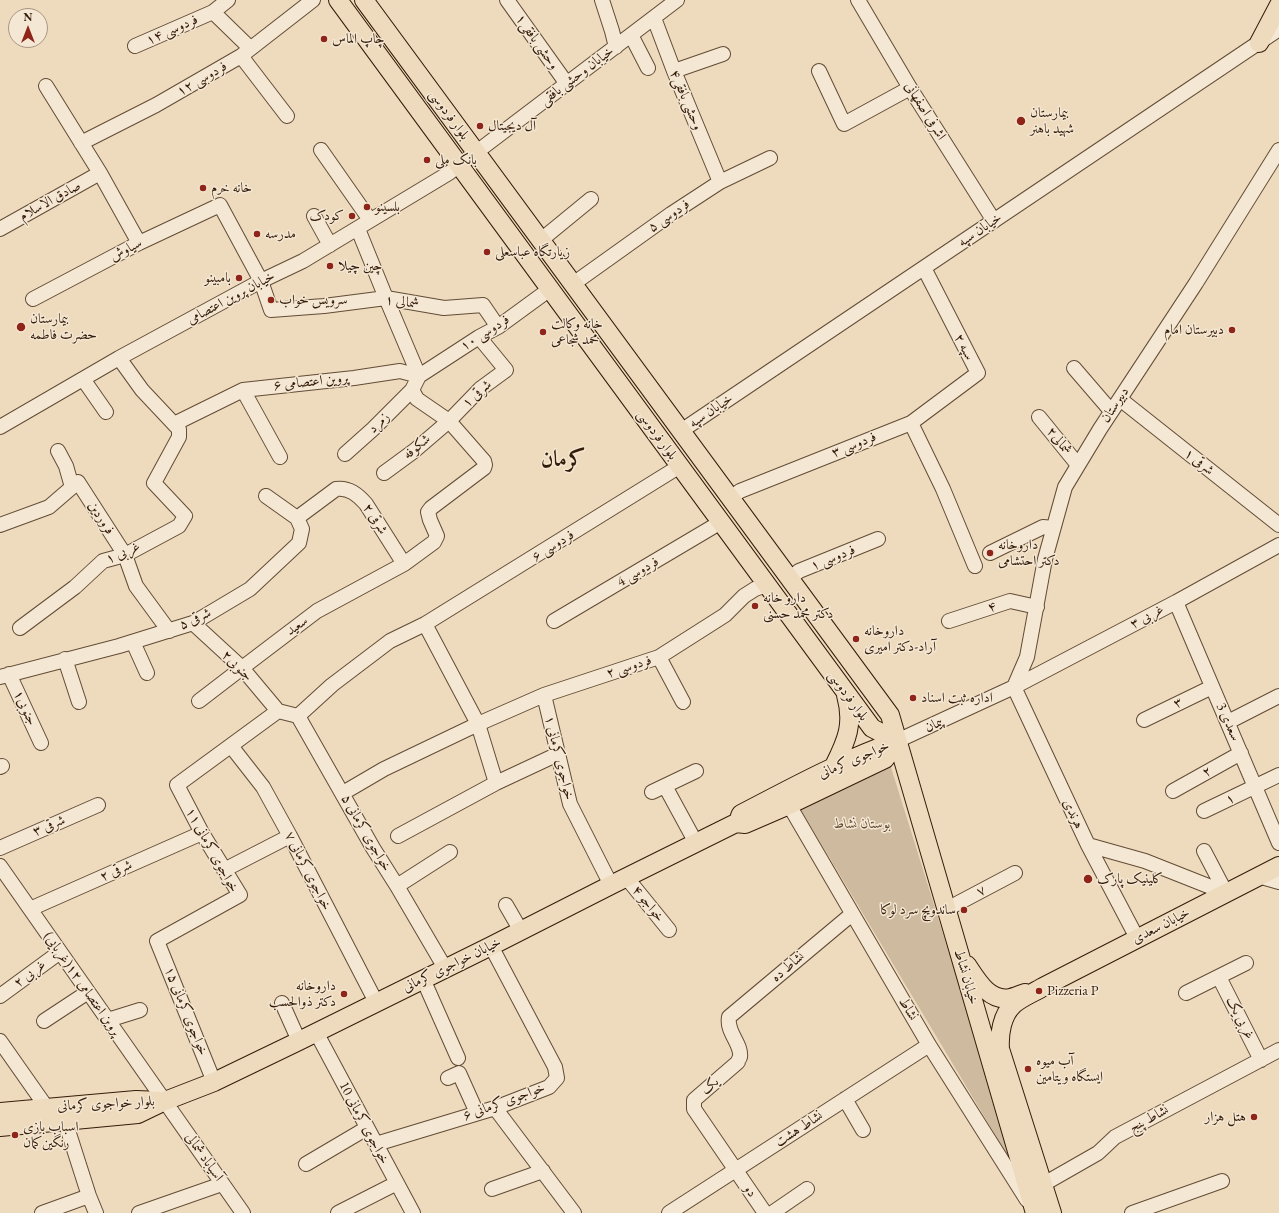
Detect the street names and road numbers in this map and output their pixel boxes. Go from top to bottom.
street label: فردوسی ۱۴ [143,11,201,49]
street label: وحشی بافقی۱ [512,11,562,73]
street label: خیابان وحشی بافقی [537,43,617,109]
street label: فردوسی ۱۲ [174,58,230,100]
street label: وحشی بافقی۴ [666,67,706,133]
street label: اشرفی اصفهانی [901,79,949,143]
street label: بلوار فردوسی [425,87,473,143]
street label: صادق الاسلام [16,177,84,225]
street label: فردوسی ۵ [645,196,693,236]
street label: خیابان سپه [955,209,1005,251]
street label: سیاوش [107,235,145,265]
street label: خیابان پروین اعتصامی [184,268,278,328]
street label: شمالی ۱ [384,292,420,312]
street label: فردوسی ۱۰ [457,311,513,355]
street label: سپه ۲ [950,331,978,363]
street label: پروین اعتصامی ۶ [273,370,349,394]
street label: شرقی ۱ [459,377,495,411]
street label: دبیرستان [1097,384,1133,426]
street label: خیابان سپه [686,390,736,432]
street label: بلوار فردوسی [633,407,681,463]
street label: زمرد [365,409,393,437]
street label: شمالی۲ [1043,424,1075,458]
street label: فردوسی ۳ [829,428,879,462]
street label: شکوفه [400,431,434,463]
street label: شرقی ۱ [1181,445,1217,479]
street label: فروردین [84,498,118,538]
street label: شرقی ۲ [359,500,391,538]
street label: فردوسی ۶ [529,526,577,566]
street label: غربی ۱ [103,538,143,568]
street label: فردوسی ۱ [808,541,858,575]
street label: فردوسی 4 [614,553,662,591]
street label: ۴ [986,598,998,616]
street label: ۳ غربی [1127,601,1167,633]
street label: شرقی ۵ [176,604,214,634]
street label: سعید [283,612,311,640]
street label: جنوبی۲ [218,647,256,685]
street label: فردوسی ۲ [604,652,654,682]
street label: بلوار فردوسی [824,668,872,724]
street label: جنوبی۱ [10,688,40,728]
street label: ۳ [1171,694,1185,712]
street label: سعدی 3 [1212,700,1244,744]
street label: پیمان [922,713,946,737]
street label: خواجوی کرمانی ۱ [540,714,578,802]
street label: خواجوی کرمانی [816,738,892,782]
street label: ۲ [1199,763,1215,781]
street label: ۱ [1223,790,1237,808]
street label: خواجوی کرمانی ۵ [337,791,395,875]
street label: هرندی [1059,796,1087,832]
street label: خواجوی کرمانی ۱۱ [182,805,242,895]
street label: شرقی ۳ [30,812,68,840]
street label: خواجوی کرمانی ۷ [281,829,335,913]
street label: شرقی ۲ [97,857,135,885]
street label: خواجو ۴ [628,882,668,926]
street label: ۷ [973,882,989,900]
street label: خیابان سعدی [1129,904,1193,948]
street label: پروین اعتصامی ۱۲(غربایی) [40,929,124,1039]
street label: خیابان خواجوی کرمانی [400,934,504,996]
street label: خیابان نشاط [950,947,982,1007]
street label: نشاط ده [768,948,808,986]
street label: غربی ۲ [11,957,49,991]
street label: خواجوی کرمانی ۱۵ [161,964,211,1058]
street label: نشاط [895,994,921,1024]
street label: غربی یک [1222,994,1258,1042]
street label: یک [698,1074,722,1098]
street label: خواجوی کرمانی 10 [335,1079,393,1167]
street label: خواجوی کرمانی ۶ [461,1079,547,1125]
street label: بلوار خواجوی کرمانی [57,1093,155,1115]
street label: نشاط پنج [1126,1102,1172,1136]
street label: نشاط هشت [772,1107,826,1151]
street label: آسیاباد شمالی [181,1129,227,1185]
street label: دو [740,1181,760,1201]

